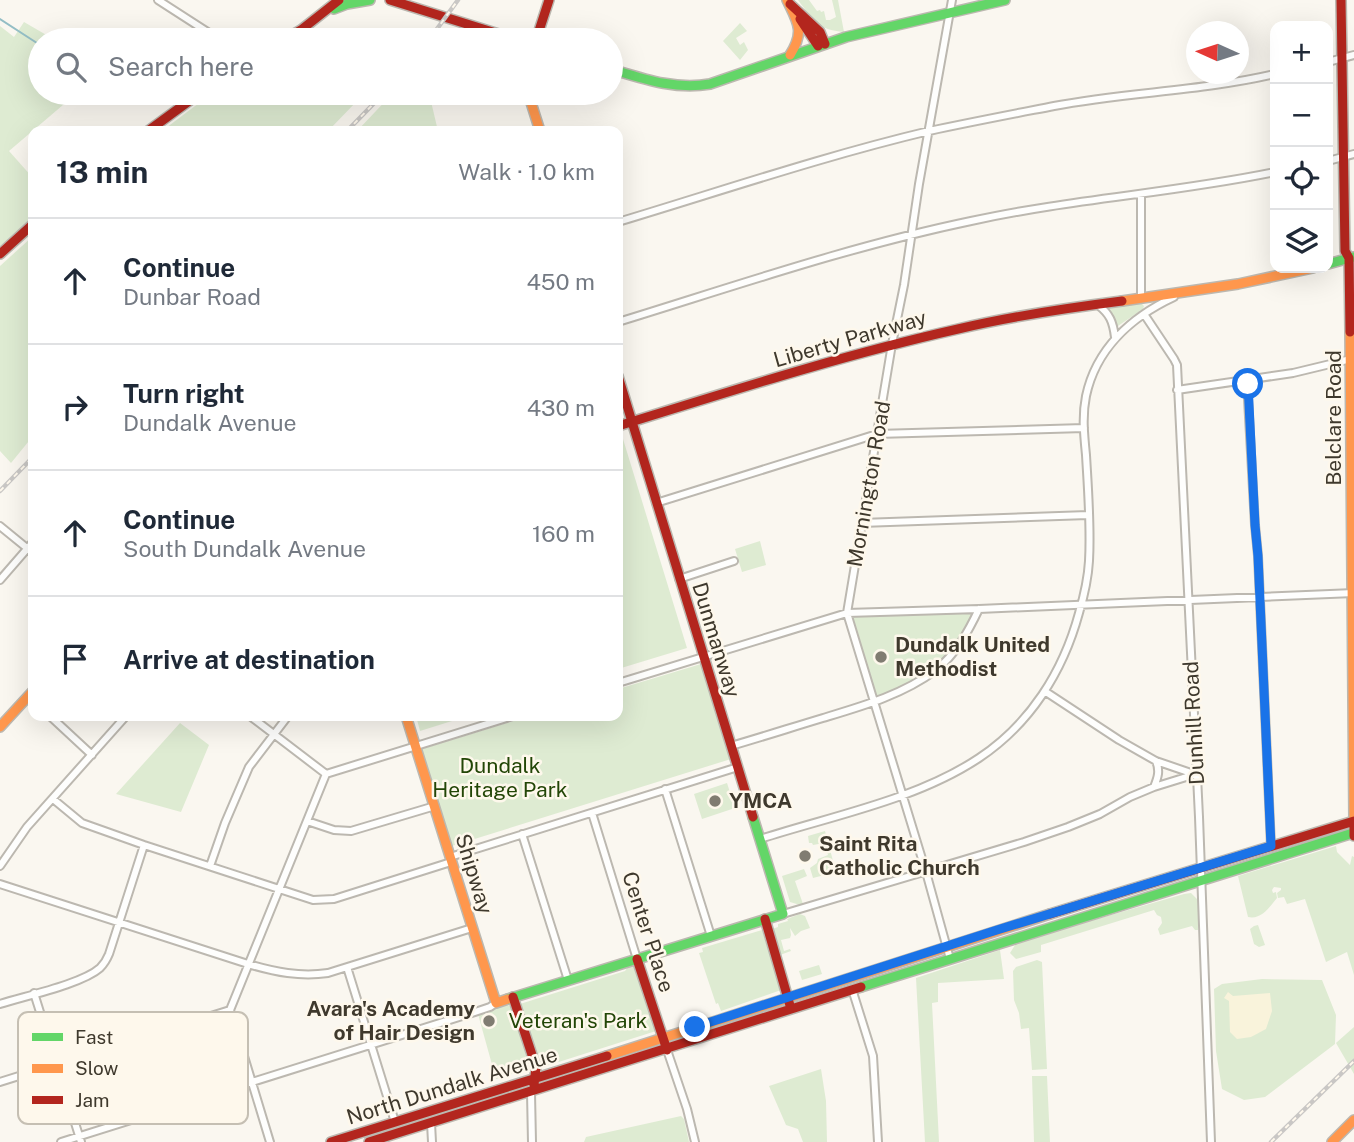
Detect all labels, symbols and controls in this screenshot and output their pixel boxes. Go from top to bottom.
north arrow [1186,21,1249,84]
map controls [1270,21,1333,273]
button: + [1270,21,1333,84]
search box [28,28,623,105]
icon: search [52,48,90,86]
text: Search here [108,51,254,82]
button: − [1270,84,1333,147]
button: locate [1270,147,1333,210]
text: 13 min [56,154,148,190]
text: Walk · 1.0 km [458,158,595,185]
button: layers [1270,210,1333,273]
text: Continue [123,252,235,283]
icon: ahead [56,262,94,300]
text: 450 m [526,268,595,295]
text: Dunbar Road [123,283,261,310]
street label: Liberty Parkway [771,305,929,372]
street label: Belclare Road [1321,350,1346,486]
route start [1232,368,1263,399]
text: Turn right [123,378,245,409]
icon: right [56,388,94,426]
text: 430 m [527,394,595,421]
street label: Mornington Road [842,399,895,569]
text: Dundalk Avenue [123,409,297,436]
text: Continue [123,504,235,535]
icon: ahead [56,514,94,552]
text: 160 m [532,520,595,547]
text: South Dundalk Avenue [123,535,366,562]
street label: Dunmanway [687,579,746,700]
place label: Dundalk United Methodist [895,632,1050,681]
icon: arrive [56,640,94,678]
text: Arrive at destination [123,644,375,675]
marker: Dundalk United Methodist [873,649,889,665]
street label: Dunhill Road [1178,661,1209,785]
park label: Dundalk Heritage Park [432,753,568,802]
place label: YMCA [729,788,792,813]
marker: YMCA [707,793,723,809]
street label: Shipway [450,831,498,917]
place label: Saint Rita Catholic Church [819,831,980,880]
marker: Saint Rita Catholic Church [797,848,813,864]
street label: Center Place [617,868,680,995]
place label: Avara's Academy of Hair Design [306,996,475,1045]
park label: Veteran's Park [509,1008,648,1033]
route end [679,1011,710,1042]
legend [18,1012,248,1124]
marker: Avara's Academy of Hair Design [481,1013,497,1029]
text: Fast [75,1026,113,1048]
street label: North Dundalk Avenue [343,1042,560,1130]
text: Slow [75,1057,119,1079]
text: Jam [75,1089,109,1111]

